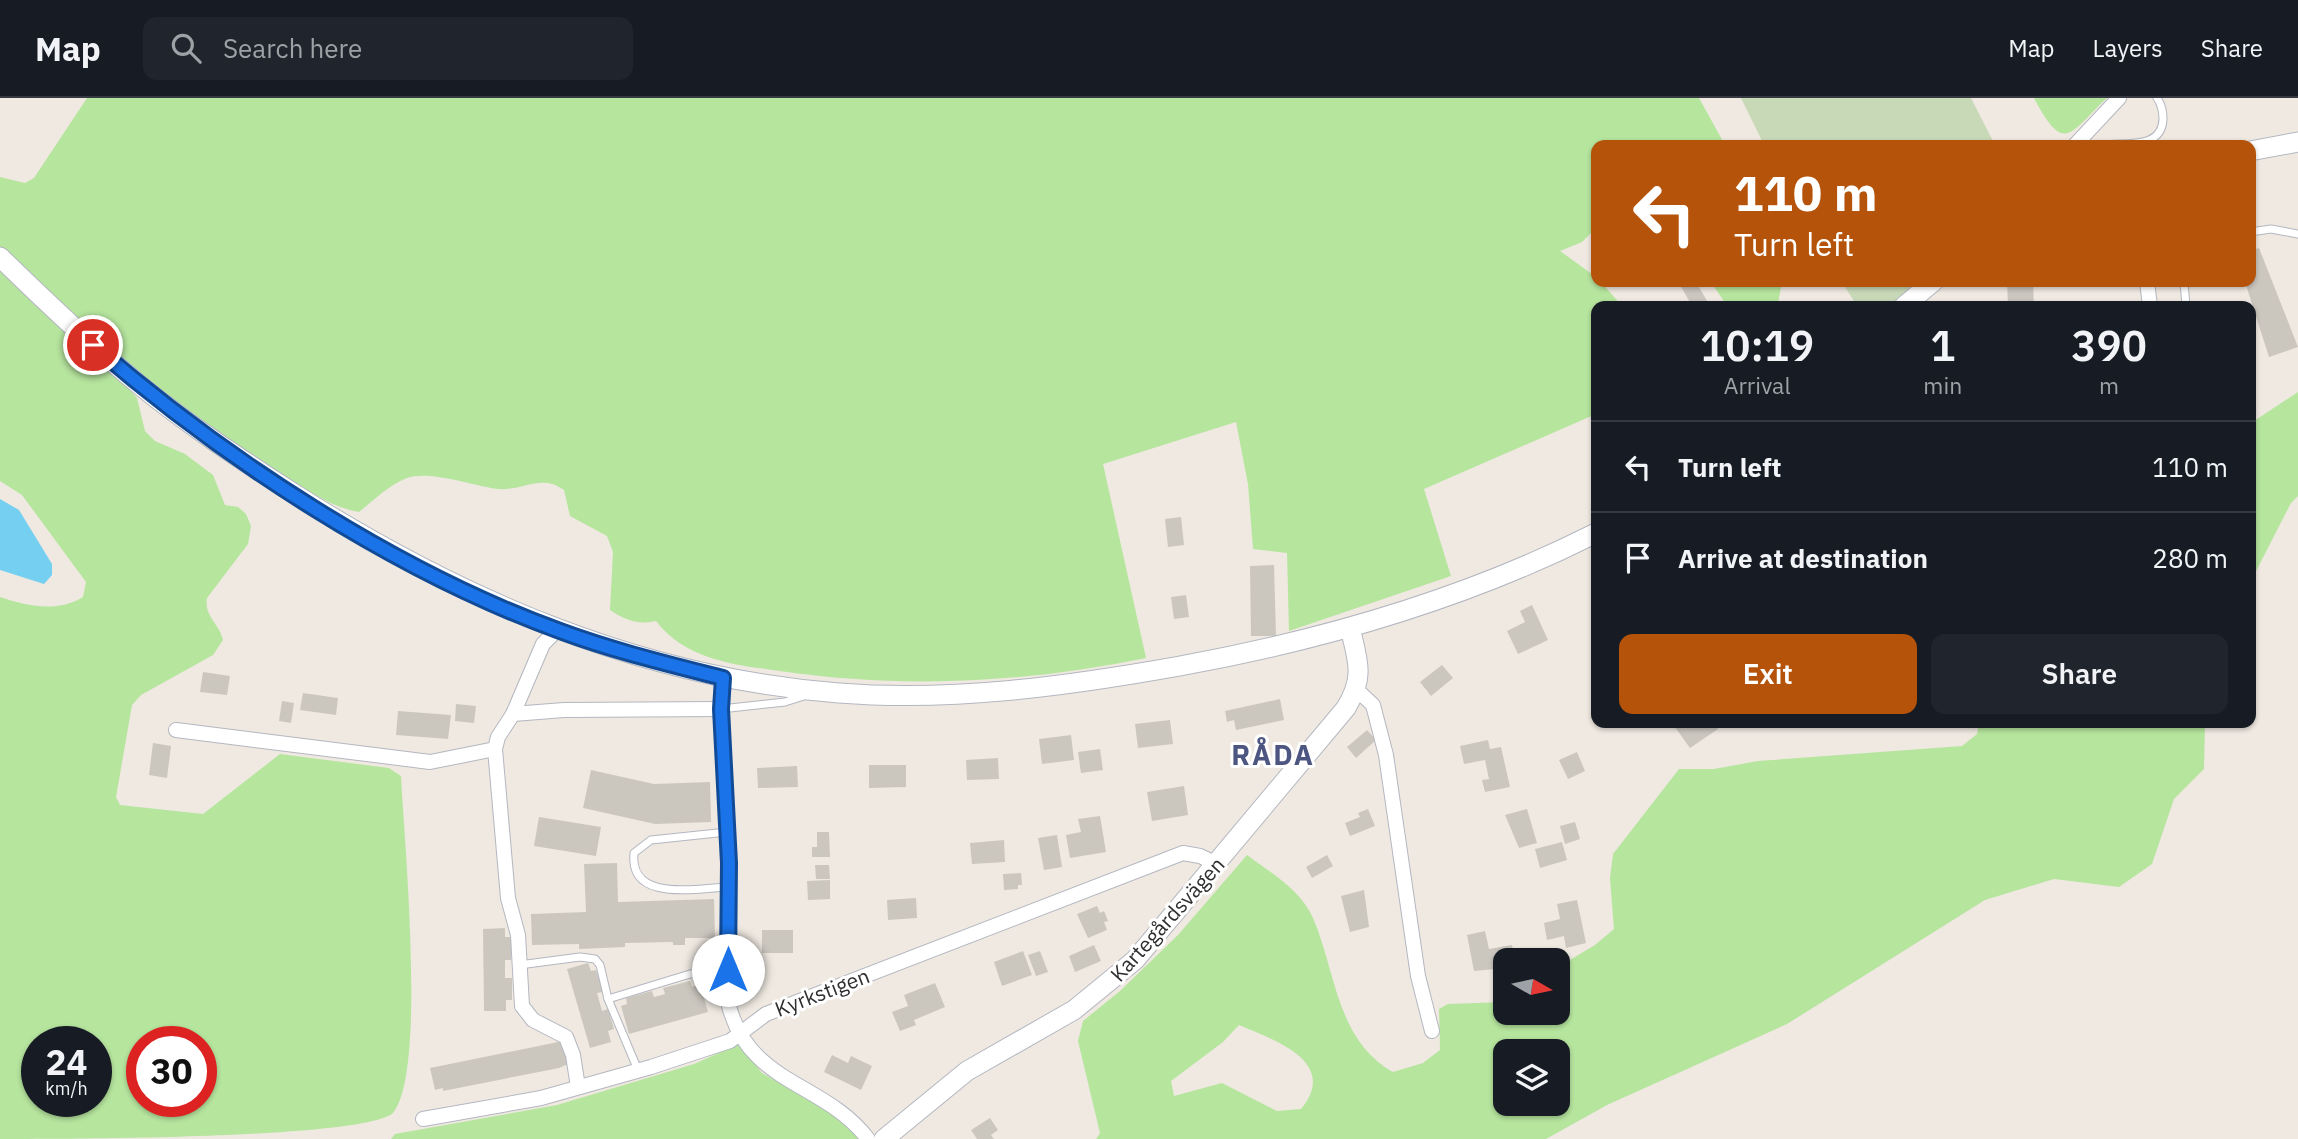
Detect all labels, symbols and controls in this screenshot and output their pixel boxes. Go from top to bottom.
search box [143,17,633,80]
text: Map [35,27,101,70]
icon: search [167,29,205,67]
text: Search here [223,31,362,65]
text: Map [2008,32,2055,64]
text: Layers [2093,32,2163,64]
text: Share [2201,32,2263,64]
text: 110 m [1734,161,1878,224]
icon: left [1619,168,1710,259]
text: Turn left [1734,223,1854,265]
pin [63,315,123,375]
text: 10:19 [1700,318,1814,373]
text: 1 [1930,318,1955,373]
text: 390 [2071,318,2147,373]
icon: arrive [74,326,112,364]
text: Arrival [1724,370,1791,400]
text: min [1923,370,1962,400]
text: m [2099,370,2119,400]
icon: left [1619,448,1657,486]
text: Turn left [1678,450,1781,484]
text: 110 m [2152,450,2228,484]
icon: arrive [1619,539,1657,577]
text: Arrive at destination [1678,541,1928,575]
text: 280 m [2152,541,2228,575]
button: Exit [1619,634,1917,714]
button: Share [1931,634,2228,714]
district label: RÅDA [1231,736,1315,773]
street label: Kartegårdsvägen [1104,851,1230,987]
position arrow [691,933,765,1007]
north arrow [1493,948,1570,1026]
map controls [1493,948,1570,1116]
street label: Kyrkstigen [771,961,873,1023]
speed limit sign: 30 [126,1026,217,1117]
text: 24 [45,1039,88,1085]
button: layers [1493,1039,1570,1116]
text: km/h [45,1077,88,1100]

